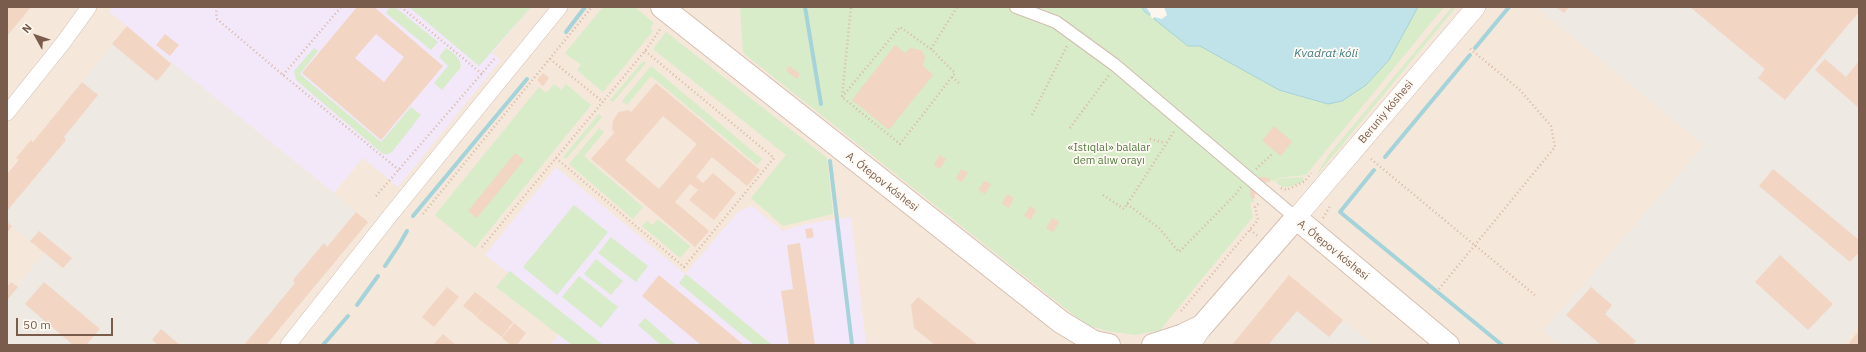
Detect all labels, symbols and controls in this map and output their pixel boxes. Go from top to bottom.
north arrow [16,16,56,56]
text: N [19,21,35,36]
water label: Kvadrat kóli [1294,47,1358,61]
street label: Beruniy kóshesi [1356,78,1416,146]
park label: «Istıqlal» balalar dem alıw orayı [1068,141,1150,167]
street label: A. Ótepov kóshesi [843,150,921,214]
street label: A. Ótepov kóshesi [1294,217,1372,283]
scale bar [18,310,115,336]
text: 50 m [23,317,51,332]

